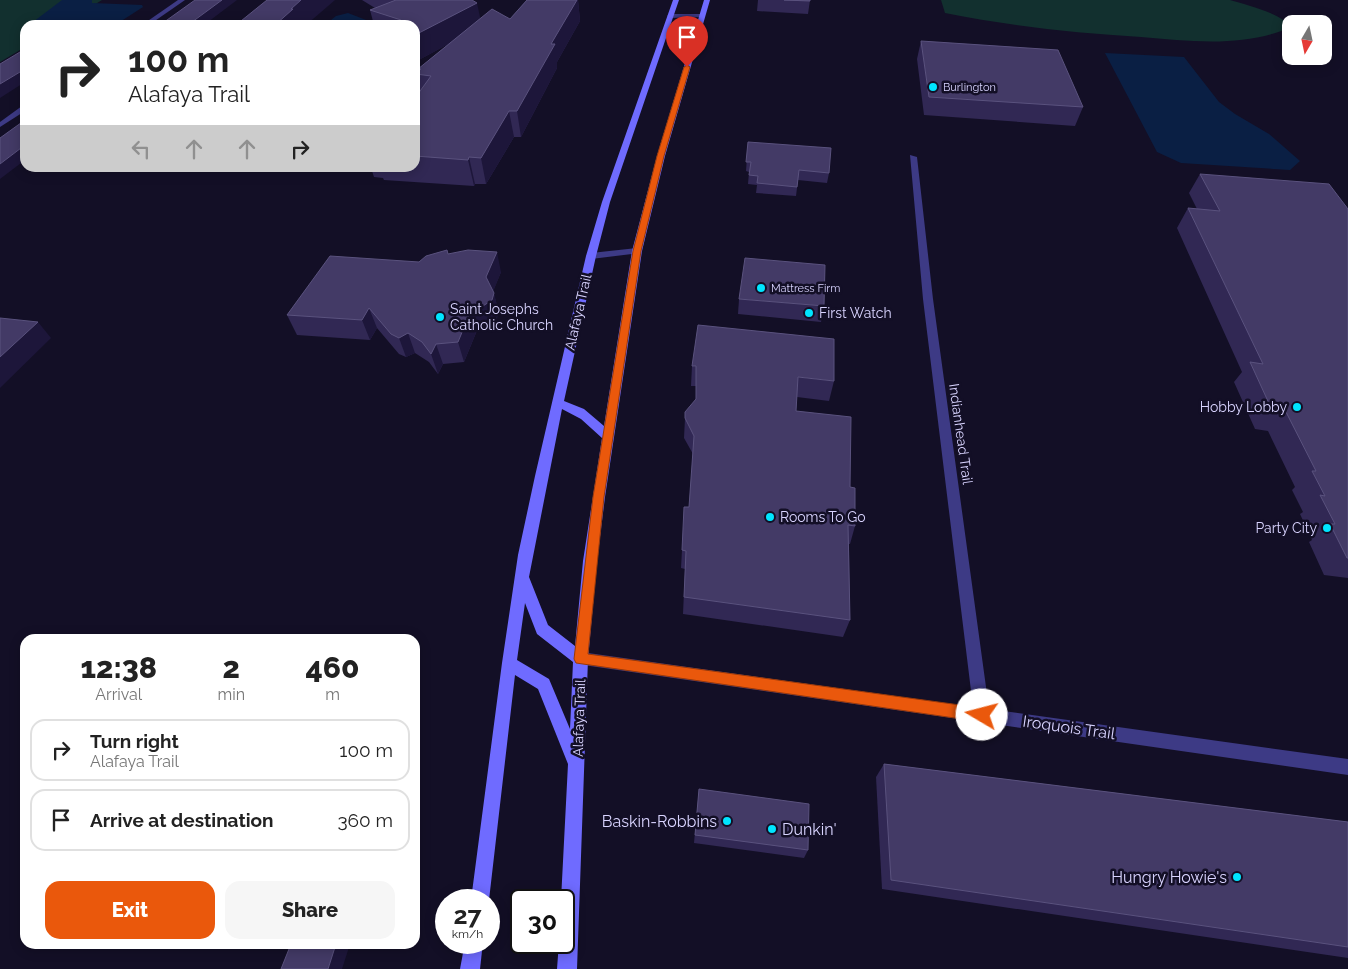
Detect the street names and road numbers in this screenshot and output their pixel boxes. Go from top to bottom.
street label: Alafaya Trail [561,272,595,352]
street label: Indianhead Trail [946,383,976,486]
street label: Alafaya Trail [570,679,588,757]
street label: Iroquois Trail [1022,712,1117,743]

